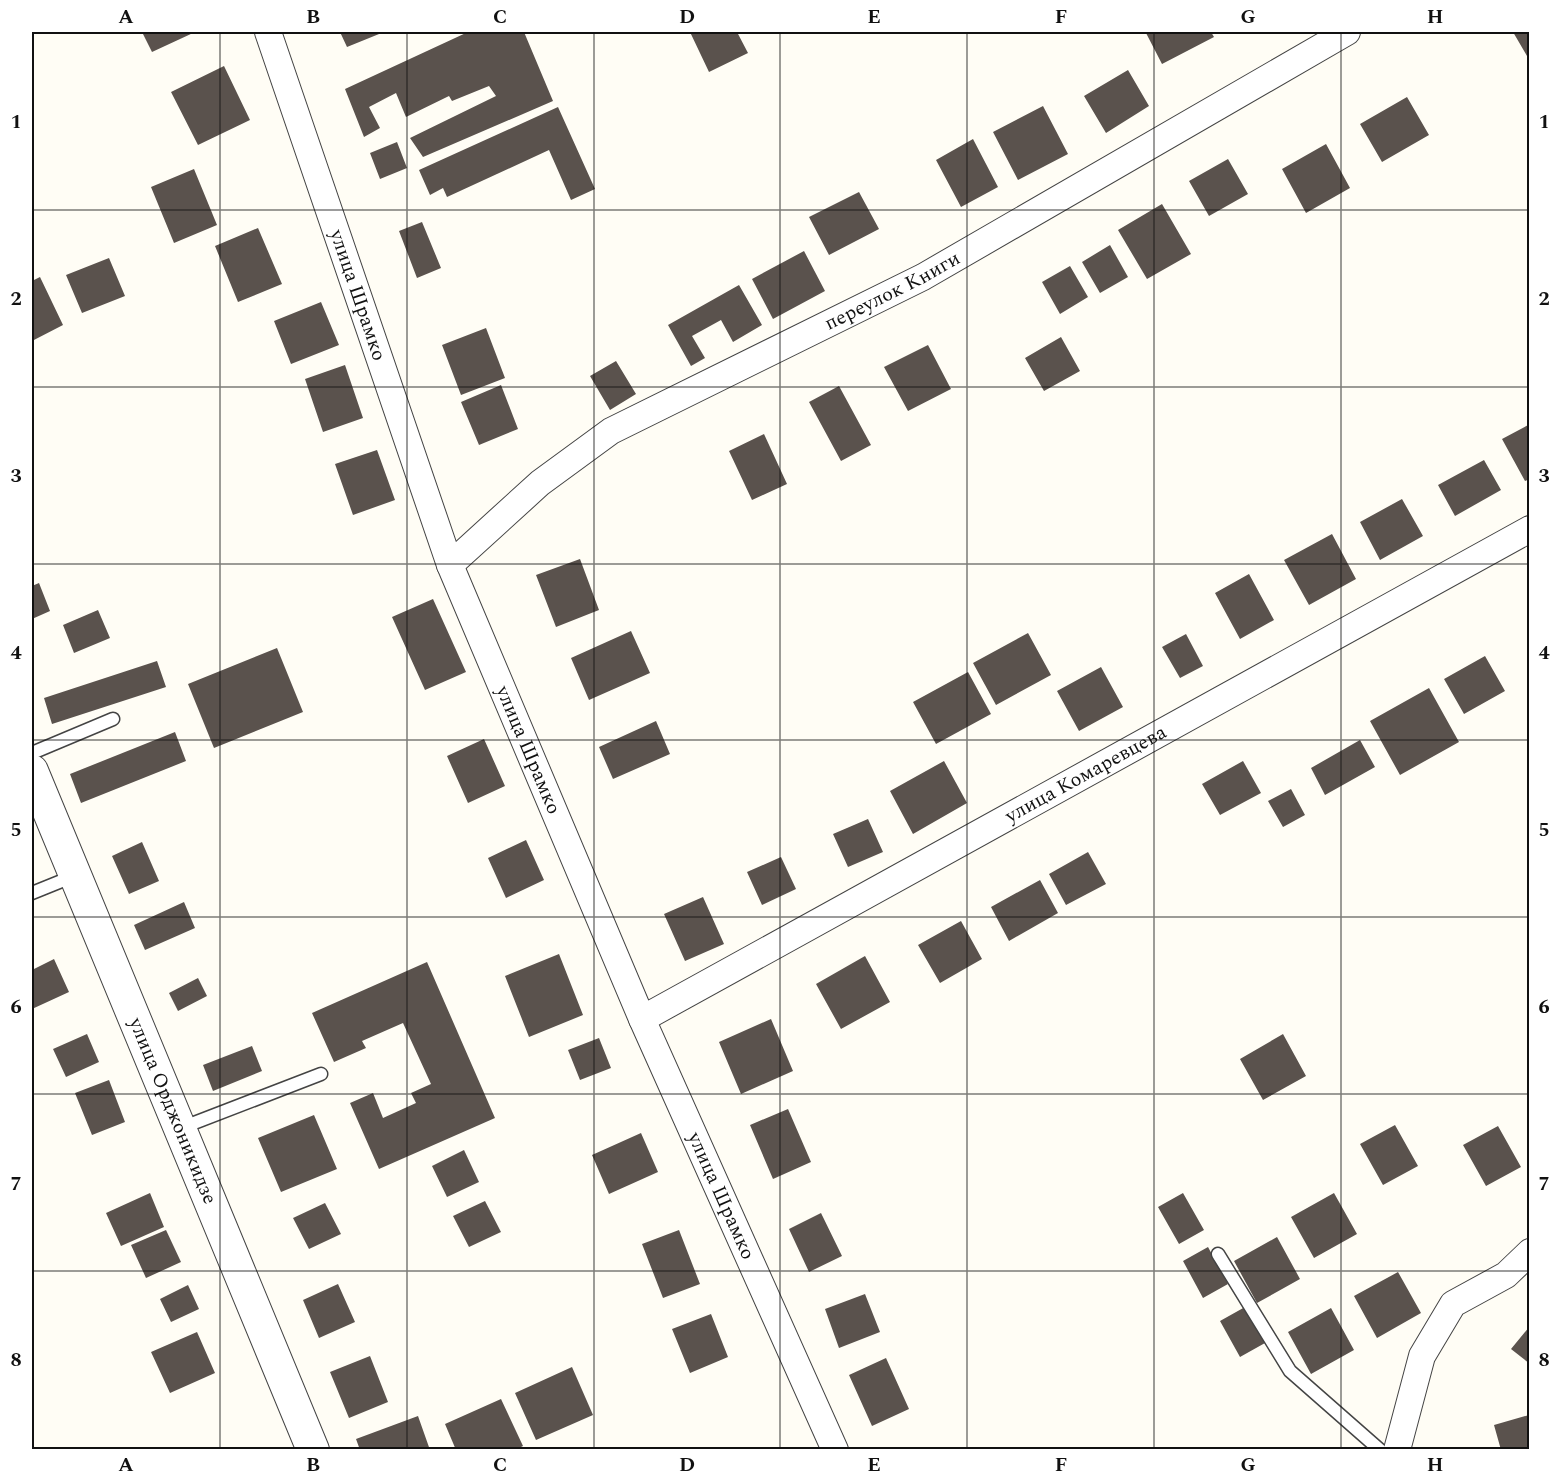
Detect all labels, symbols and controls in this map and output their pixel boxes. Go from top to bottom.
text: A [118,2,134,32]
text: B [306,2,320,32]
text: C [493,2,507,32]
text: D [679,2,695,32]
text: E [867,2,881,32]
text: F [1055,2,1067,32]
text: G [1240,2,1256,32]
text: H [1427,2,1443,32]
text: 1 [10,107,22,137]
text: 1 [1538,107,1550,137]
street label: улица Шрамко [321,224,394,365]
street label: переулок Книги [819,244,966,338]
text: 2 [10,284,22,314]
text: 2 [1538,284,1550,314]
text: 3 [10,461,22,491]
text: 3 [1538,461,1550,491]
text: 4 [10,638,22,668]
text: 4 [1538,638,1550,668]
street label: улица Шрамко [487,680,569,819]
street label: улица Комаревцева [999,717,1172,831]
text: 5 [10,815,22,845]
text: 5 [1538,815,1550,845]
text: 6 [10,992,22,1022]
text: 6 [1538,992,1550,1022]
street label: улица Орджоникидзе [120,1012,225,1209]
street label: улица Шрамко [679,1126,763,1265]
text: 7 [10,1169,22,1199]
text: 7 [1538,1169,1550,1199]
text: 8 [10,1345,22,1375]
text: 8 [1538,1345,1550,1375]
text: A [118,1450,134,1480]
text: B [306,1450,320,1480]
text: C [493,1450,507,1480]
text: D [679,1450,695,1480]
text: E [867,1450,881,1480]
text: F [1055,1450,1067,1480]
text: G [1240,1450,1256,1480]
text: H [1427,1450,1443,1480]

